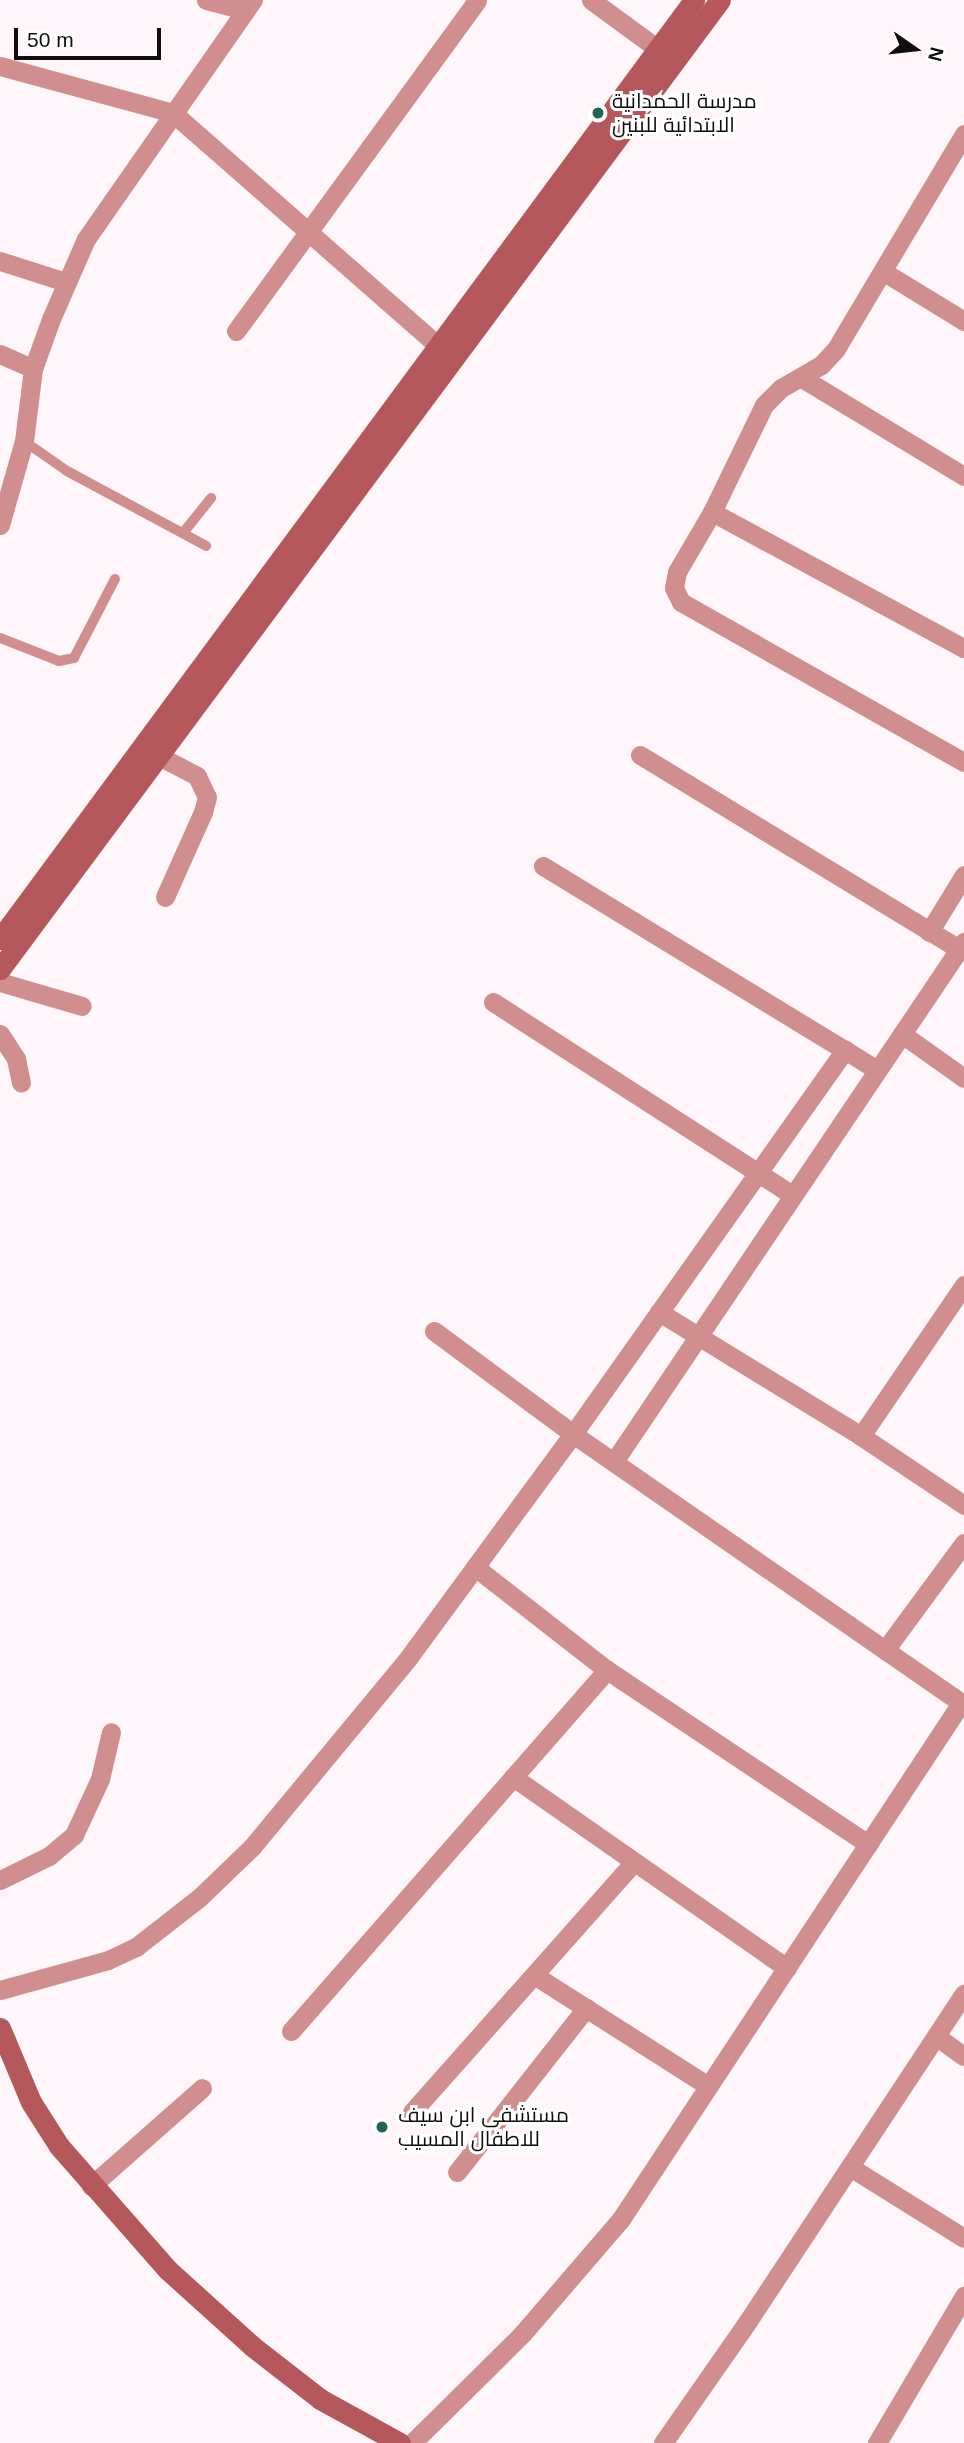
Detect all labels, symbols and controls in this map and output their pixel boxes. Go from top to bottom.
scale bar [18,14,164,58]
north arrow [880,14,950,84]
text: 50 m [27,28,74,51]
text: N [924,45,948,63]
place label: مدرسة الحمدانية الابتدائية للبنين [612,88,757,138]
marker: مدرسة الحمدانية الابتدائية للبنين [590,105,606,121]
place label: مستشفى ابن سيف للاطفال المسيب [398,2102,569,2152]
marker: مستشفى ابن سيف للاطفال المسيب [372,2117,392,2137]

